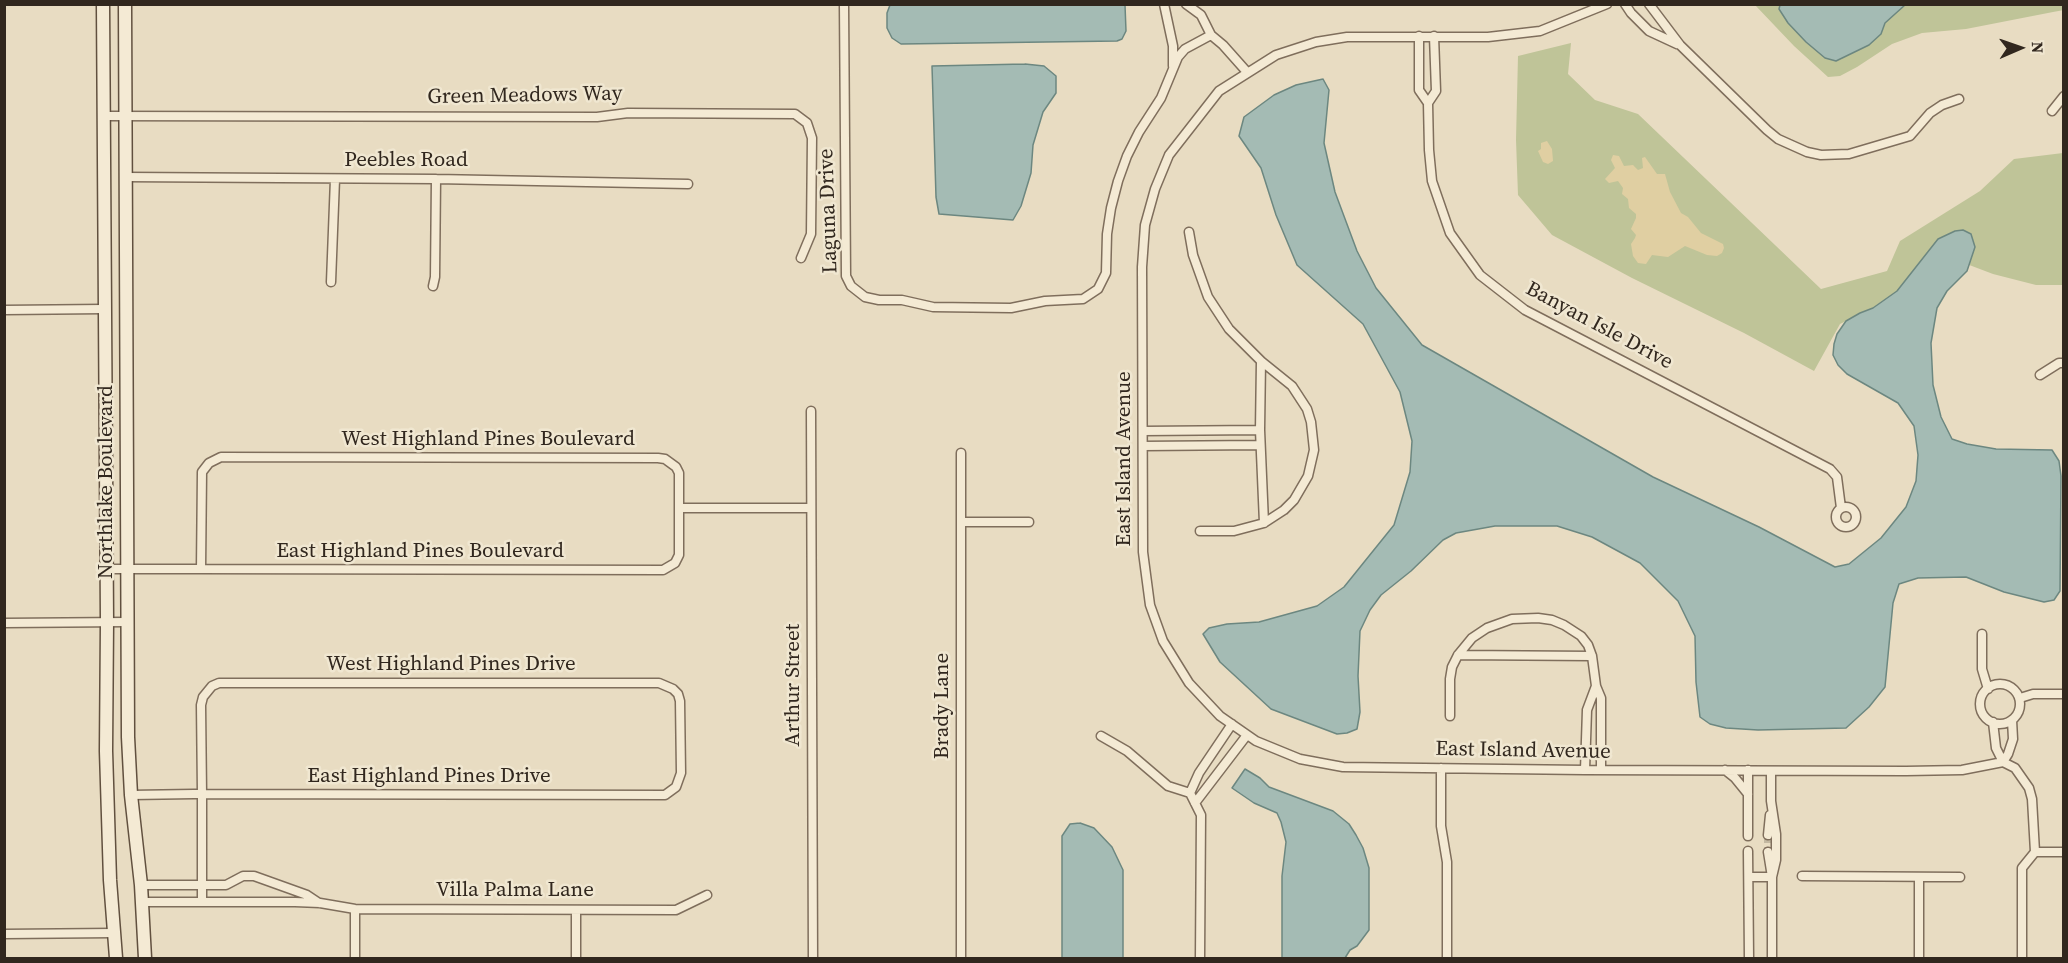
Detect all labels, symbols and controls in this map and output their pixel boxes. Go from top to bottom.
north arrow [1990,18,2050,78]
text: N [2027,41,2049,54]
street label: Green Meadows Way [427,82,623,110]
street label: Peebles Road [344,148,468,174]
street label: Laguna Drive [814,148,844,274]
street label: Banyan Isle Drive [1521,277,1677,375]
street label: East Island Avenue [1112,371,1138,547]
street label: Northlake Boulevard [94,385,120,579]
street label: West Highland Pines Boulevard [341,427,635,453]
street label: East Highland Pines Boulevard [276,539,564,565]
street label: Arthur Street [781,624,807,746]
street label: West Highland Pines Drive [326,652,576,678]
street label: Brady Lane [930,653,956,759]
street label: East Island Avenue [1435,737,1611,765]
street label: East Highland Pines Drive [307,764,551,790]
street label: Villa Palma Lane [436,878,594,904]

